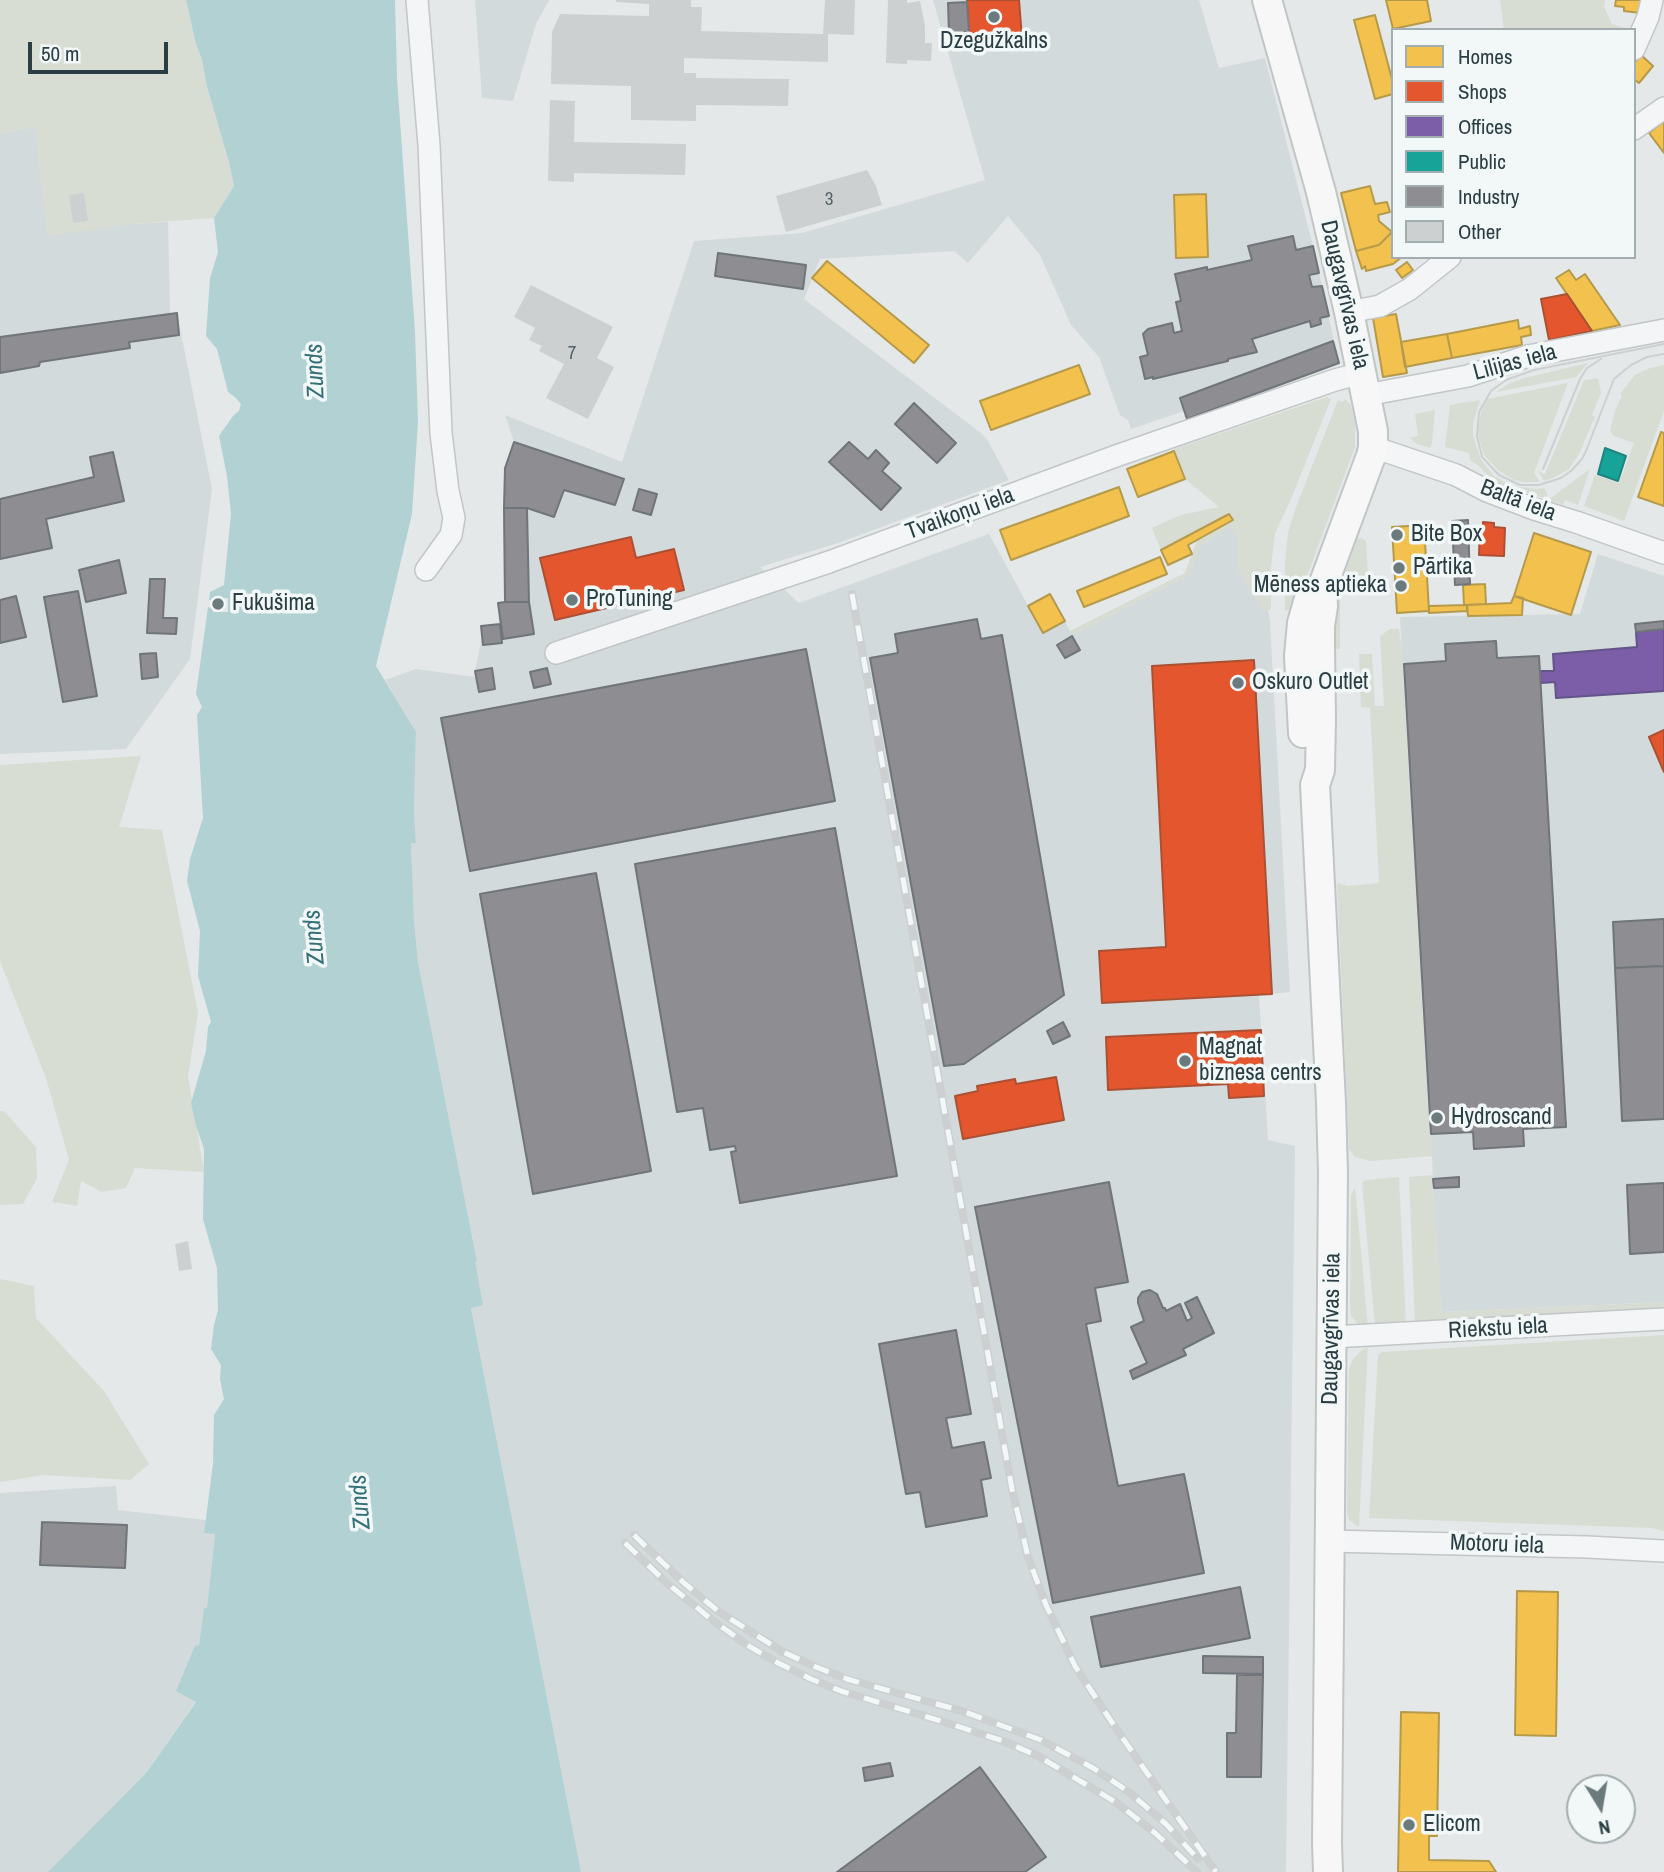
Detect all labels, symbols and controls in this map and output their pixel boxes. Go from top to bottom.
marker: Dzegužkalns [986,9,1002,25]
scale bar [32,28,172,72]
place label: Dzegužkalns [940,28,1048,56]
legend [1391,28,1636,259]
text: 50 m [41,39,79,68]
text: Homes [1458,42,1513,71]
text: Shops [1458,77,1507,106]
text: Offices [1458,112,1512,141]
text: Public [1458,147,1506,176]
text: Industry [1458,182,1519,211]
house number: 3 [825,189,833,211]
text: Other [1458,217,1501,246]
street label: Daugavgrīvas iela [1313,218,1375,372]
street label: Lilijas iela [1470,339,1560,387]
water label: Zunds [301,343,331,399]
house number: 7 [568,343,576,365]
street label: Baltā iela [1476,474,1560,528]
street label: Tvaikoņu iela [902,482,1018,546]
place label: Bite Box [1411,521,1482,549]
marker: Bite Box [1389,527,1405,543]
place label: Pārtika [1413,554,1473,582]
marker: Pārtika [1391,560,1407,576]
place label: Mēness aptieka [1254,572,1387,600]
marker: Mēness aptieka [1393,578,1409,594]
place label: ProTuning [586,586,672,614]
place label: Fukušima [232,590,315,618]
marker: ProTuning [564,592,580,608]
marker: Fukušima [210,596,226,612]
place label: Oskuro Outlet [1252,669,1368,697]
marker: Oskuro Outlet [1230,675,1246,691]
water label: Zunds [298,909,332,965]
place label: Magnat biznesa centrs [1199,1034,1322,1088]
marker: Magnat biznesa centrs [1177,1053,1193,1069]
place label: Hydroscand [1451,1104,1552,1132]
marker: Hydroscand [1429,1110,1445,1126]
street label: Daugavgrīvas iela [1317,1253,1347,1405]
street label: Riekstu iela [1448,1313,1548,1345]
water label: Zunds [344,1474,378,1530]
street label: Motoru iela [1449,1530,1545,1560]
north arrow [1566,1774,1636,1844]
place label: Elicom [1423,1811,1481,1839]
text: N [1597,1814,1613,1841]
marker: Elicom [1401,1817,1417,1833]

